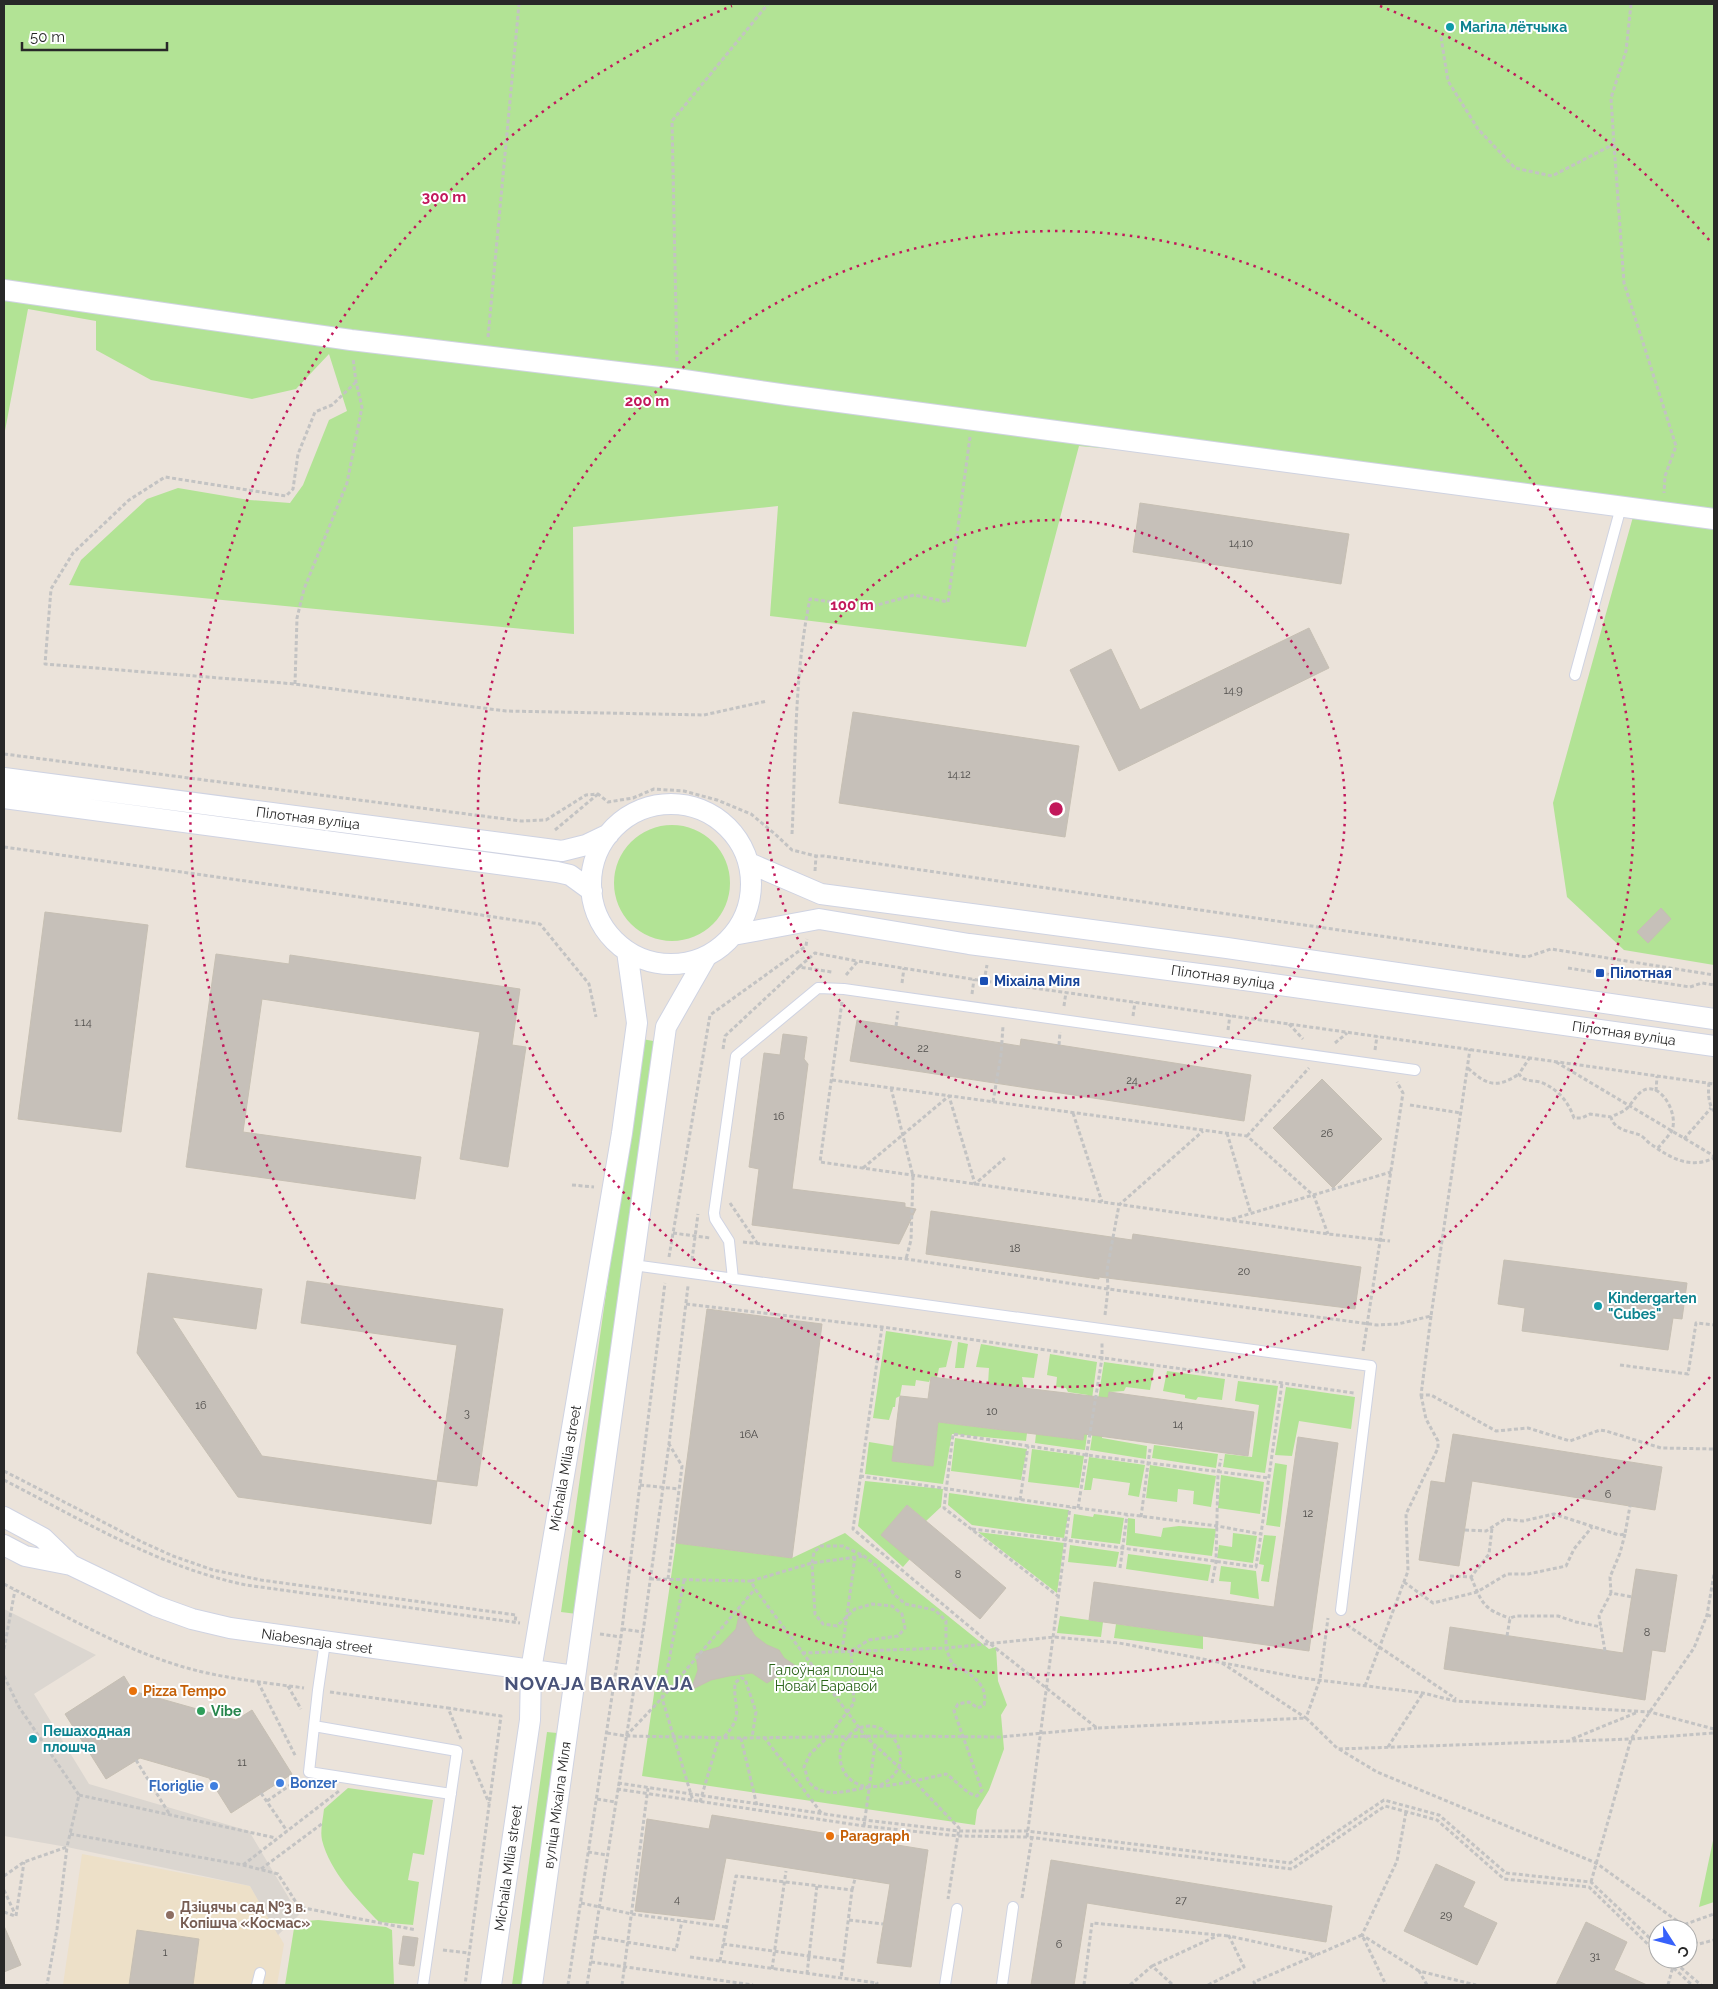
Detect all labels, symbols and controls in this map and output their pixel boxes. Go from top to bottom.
place label: Магіла лётчыка [1460,19,1567,35]
scale bar [22,20,168,52]
marker: Магіла лётчыка [1444,21,1456,33]
text: 50 m [30,28,65,46]
text: 300 m [422,188,466,206]
text: 200 m [625,392,669,410]
house number: 14.10 [1229,537,1253,550]
text: 100 m [830,596,874,614]
house number: 14.9 [1223,684,1243,697]
house number: 14.12 [947,768,971,781]
centre of rings [1047,800,1065,818]
street label: Пілотная вуліца [255,804,361,832]
street label: Пілотная вуліца [1170,962,1276,992]
place label: Пілотная [1610,965,1672,981]
marker: Пілотная [1594,967,1606,979]
place label: Міхаіла Міля [994,973,1080,989]
marker: Міхаіла Міля [978,975,990,987]
house number: 1.14 [74,1016,92,1029]
street label: Пілотная вуліца [1571,1018,1677,1048]
house number: 22 [917,1042,929,1055]
house number: 24 [1126,1074,1138,1087]
house number: 16 [773,1110,785,1123]
house number: 26 [1321,1127,1334,1140]
house number: 18 [1009,1242,1021,1255]
house number: 20 [1238,1265,1250,1278]
place label: Kindergarten "Cubes" [1608,1290,1697,1322]
marker: Kindergarten "Cubes" [1592,1300,1604,1312]
house number: 16 [195,1399,207,1412]
street label: Michaila Milia street [546,1404,584,1532]
house number: 10 [986,1405,998,1418]
house number: 3 [464,1407,470,1420]
house number: 14 [1173,1418,1183,1431]
house number: 16А [740,1428,759,1441]
house number: 6 [1605,1488,1612,1501]
house number: 12 [1303,1507,1313,1520]
house number: 8 [955,1568,961,1581]
street label: Niabesnaja street [260,1625,374,1657]
house number: 8 [1644,1626,1650,1639]
park label: Галоўная плошча Новай Баравой [768,1662,884,1694]
district label: NOVAJA BARAVAJA [504,1672,694,1694]
place label: Pizza Tempo [143,1683,227,1699]
marker: Pizza Tempo [127,1685,139,1697]
place label: Vibe [211,1703,242,1719]
marker: Vibe [195,1705,207,1717]
place label: Пешаходная плошча [43,1723,131,1755]
marker: Пешаходная плошча [27,1733,39,1745]
street label: вуліца Міхаіла Міля [540,1740,574,1870]
house number: 11 [237,1756,247,1769]
place label: Bonzer [290,1775,338,1791]
marker: Bonzer [274,1777,286,1789]
place label: Floriglie [149,1778,205,1794]
marker: Floriglie [208,1780,220,1792]
street label: Michaila Milia street [491,1803,525,1932]
place label: Paragraph [840,1828,910,1844]
marker: Paragraph [824,1830,836,1842]
house number: 4 [674,1893,680,1906]
house number: 27 [1175,1894,1187,1907]
place label: Дзіцячы сад №3 в. Копішча «Космас» [180,1899,310,1931]
marker: Дзіцячы сад №3 в. Копішча «Космас» [164,1909,176,1921]
house number: 29 [1440,1909,1452,1922]
north arrow [1648,1919,1698,1969]
house number: 6 [1056,1938,1063,1951]
text: С [1674,1943,1693,1961]
house number: 1 [163,1946,168,1959]
house number: 31 [1590,1950,1601,1963]

